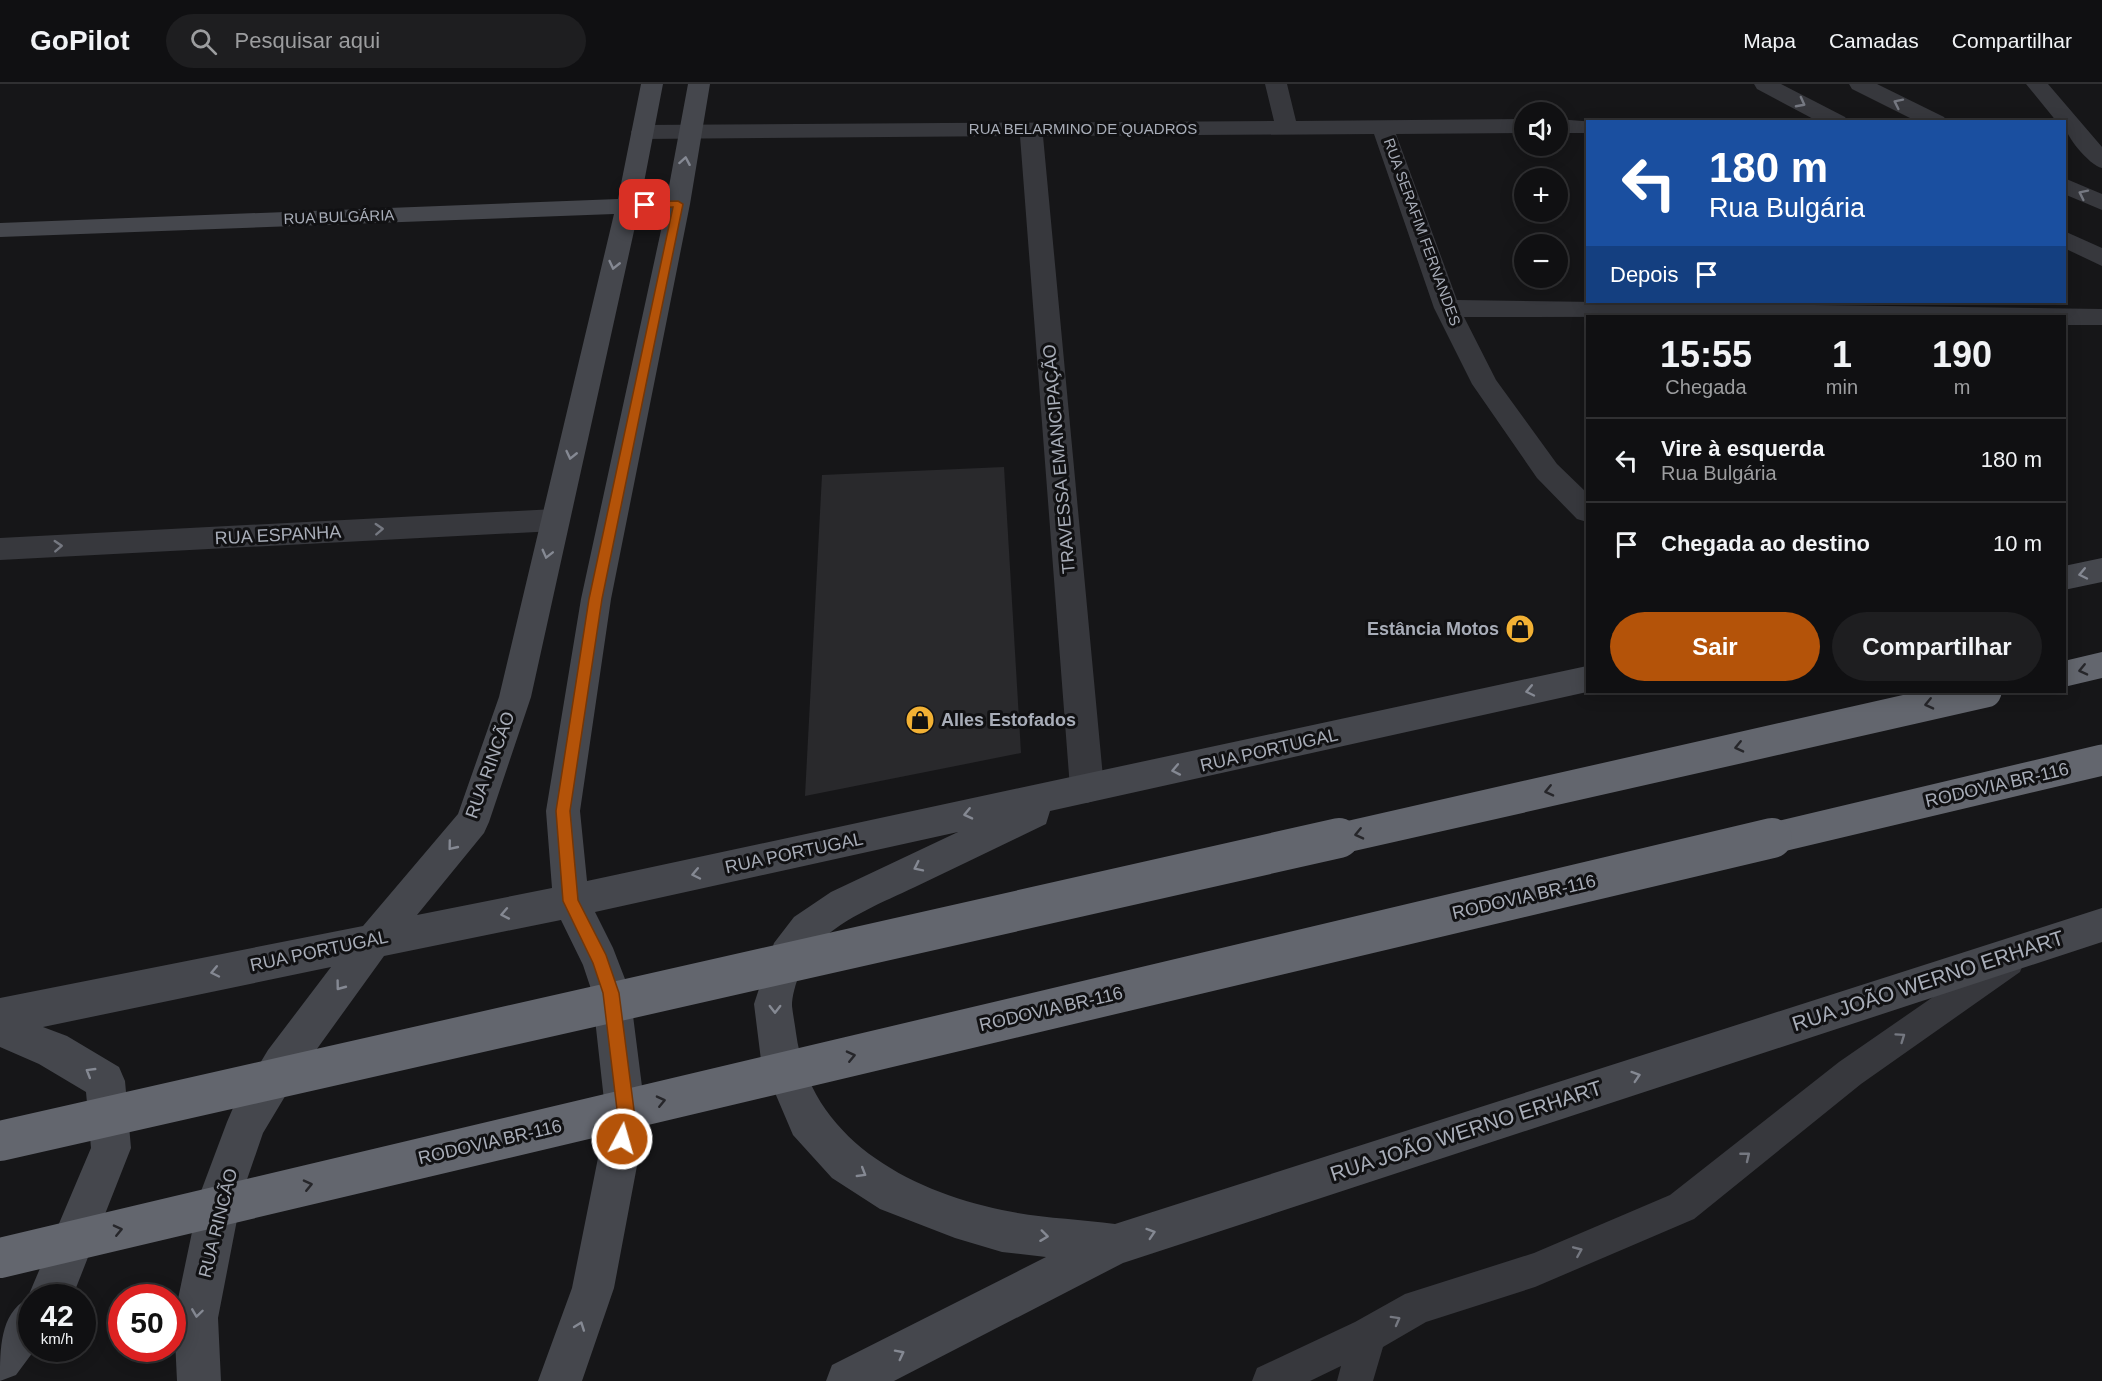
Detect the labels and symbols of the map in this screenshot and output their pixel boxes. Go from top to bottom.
one-way arrow [1795,96,1805,107]
one-way arrow [1894,98,1905,110]
street label: RUA BELARMINO DE QUADROS [969,120,1197,137]
street label: RUA SERAFIM FERNANDES [1381,136,1464,328]
one-way arrow [679,157,691,166]
pin [619,179,670,230]
one-way arrow [2079,190,2089,201]
street label: RUA BULGÁRIA [283,206,395,227]
one-way arrow [609,259,622,269]
street label: TRAVESSA EMANCIPAÇÃO [1038,343,1079,575]
one-way arrow [565,450,578,460]
street label: RUA ESPANHA [214,522,342,548]
one-way arrow [374,523,383,536]
one-way arrow [54,540,63,553]
one-way arrow [542,549,555,559]
one-way arrow [2078,567,2088,580]
shop icon: Estância Motos [1504,613,1536,645]
place label: Estância Motos [1367,619,1499,639]
one-way arrow [2078,662,2088,675]
one-way arrow [1525,684,1535,697]
one-way arrow [1925,697,1935,710]
shop icon: Alles Estofados [904,704,936,736]
street label: RUA RINCÃO [461,709,519,821]
place label: Alles Estofados [941,710,1076,730]
street label: RUA PORTUGAL [1198,724,1340,776]
one-way arrow [1734,740,1744,753]
street label: RODOVIA BR-116 [1923,759,2071,811]
one-way arrow [1171,763,1181,776]
one-way arrow [1544,783,1554,796]
one-way arrow [963,807,973,820]
one-way arrow [1354,826,1364,839]
street label: RUA PORTUGAL [723,829,865,877]
one-way arrow [448,839,459,850]
one-way arrow [914,860,925,872]
one-way arrow [691,867,701,880]
street label: RODOVIA BR-116 [1450,871,1598,923]
one-way arrow [500,907,510,920]
street label: RUA JOÃO WERNO ERHART [1789,926,2067,1035]
street label: RUA PORTUGAL [248,927,390,975]
one-way arrow [211,965,221,978]
one-way arrow [337,979,348,990]
street label: RODOVIA BR-116 [977,983,1125,1035]
one-way arrow [769,1004,781,1013]
one-way arrow [1894,1033,1905,1044]
one-way arrow [846,1051,856,1064]
one-way arrow [86,1067,96,1079]
one-way arrow [1630,1071,1641,1083]
street label: RUA JOÃO WERNO ERHART [1327,1076,1605,1185]
one-way arrow [656,1096,666,1109]
position arrow [590,1107,654,1171]
street label: RODOVIA BR-116 [416,1116,564,1168]
one-way arrow [1739,1152,1750,1163]
street label: RUA RINCÃO [194,1166,241,1280]
one-way arrow [856,1166,866,1178]
one-way arrow [303,1179,313,1192]
one-way arrow [113,1224,123,1237]
one-way arrow [1145,1228,1156,1241]
one-way arrow [1040,1230,1049,1242]
one-way arrow [1572,1247,1583,1259]
speed limit sign: 50 [108,1284,186,1362]
one-way arrow [192,1308,204,1317]
one-way arrow [1390,1316,1400,1327]
one-way arrow [572,1321,585,1332]
one-way arrow [894,1350,905,1362]

